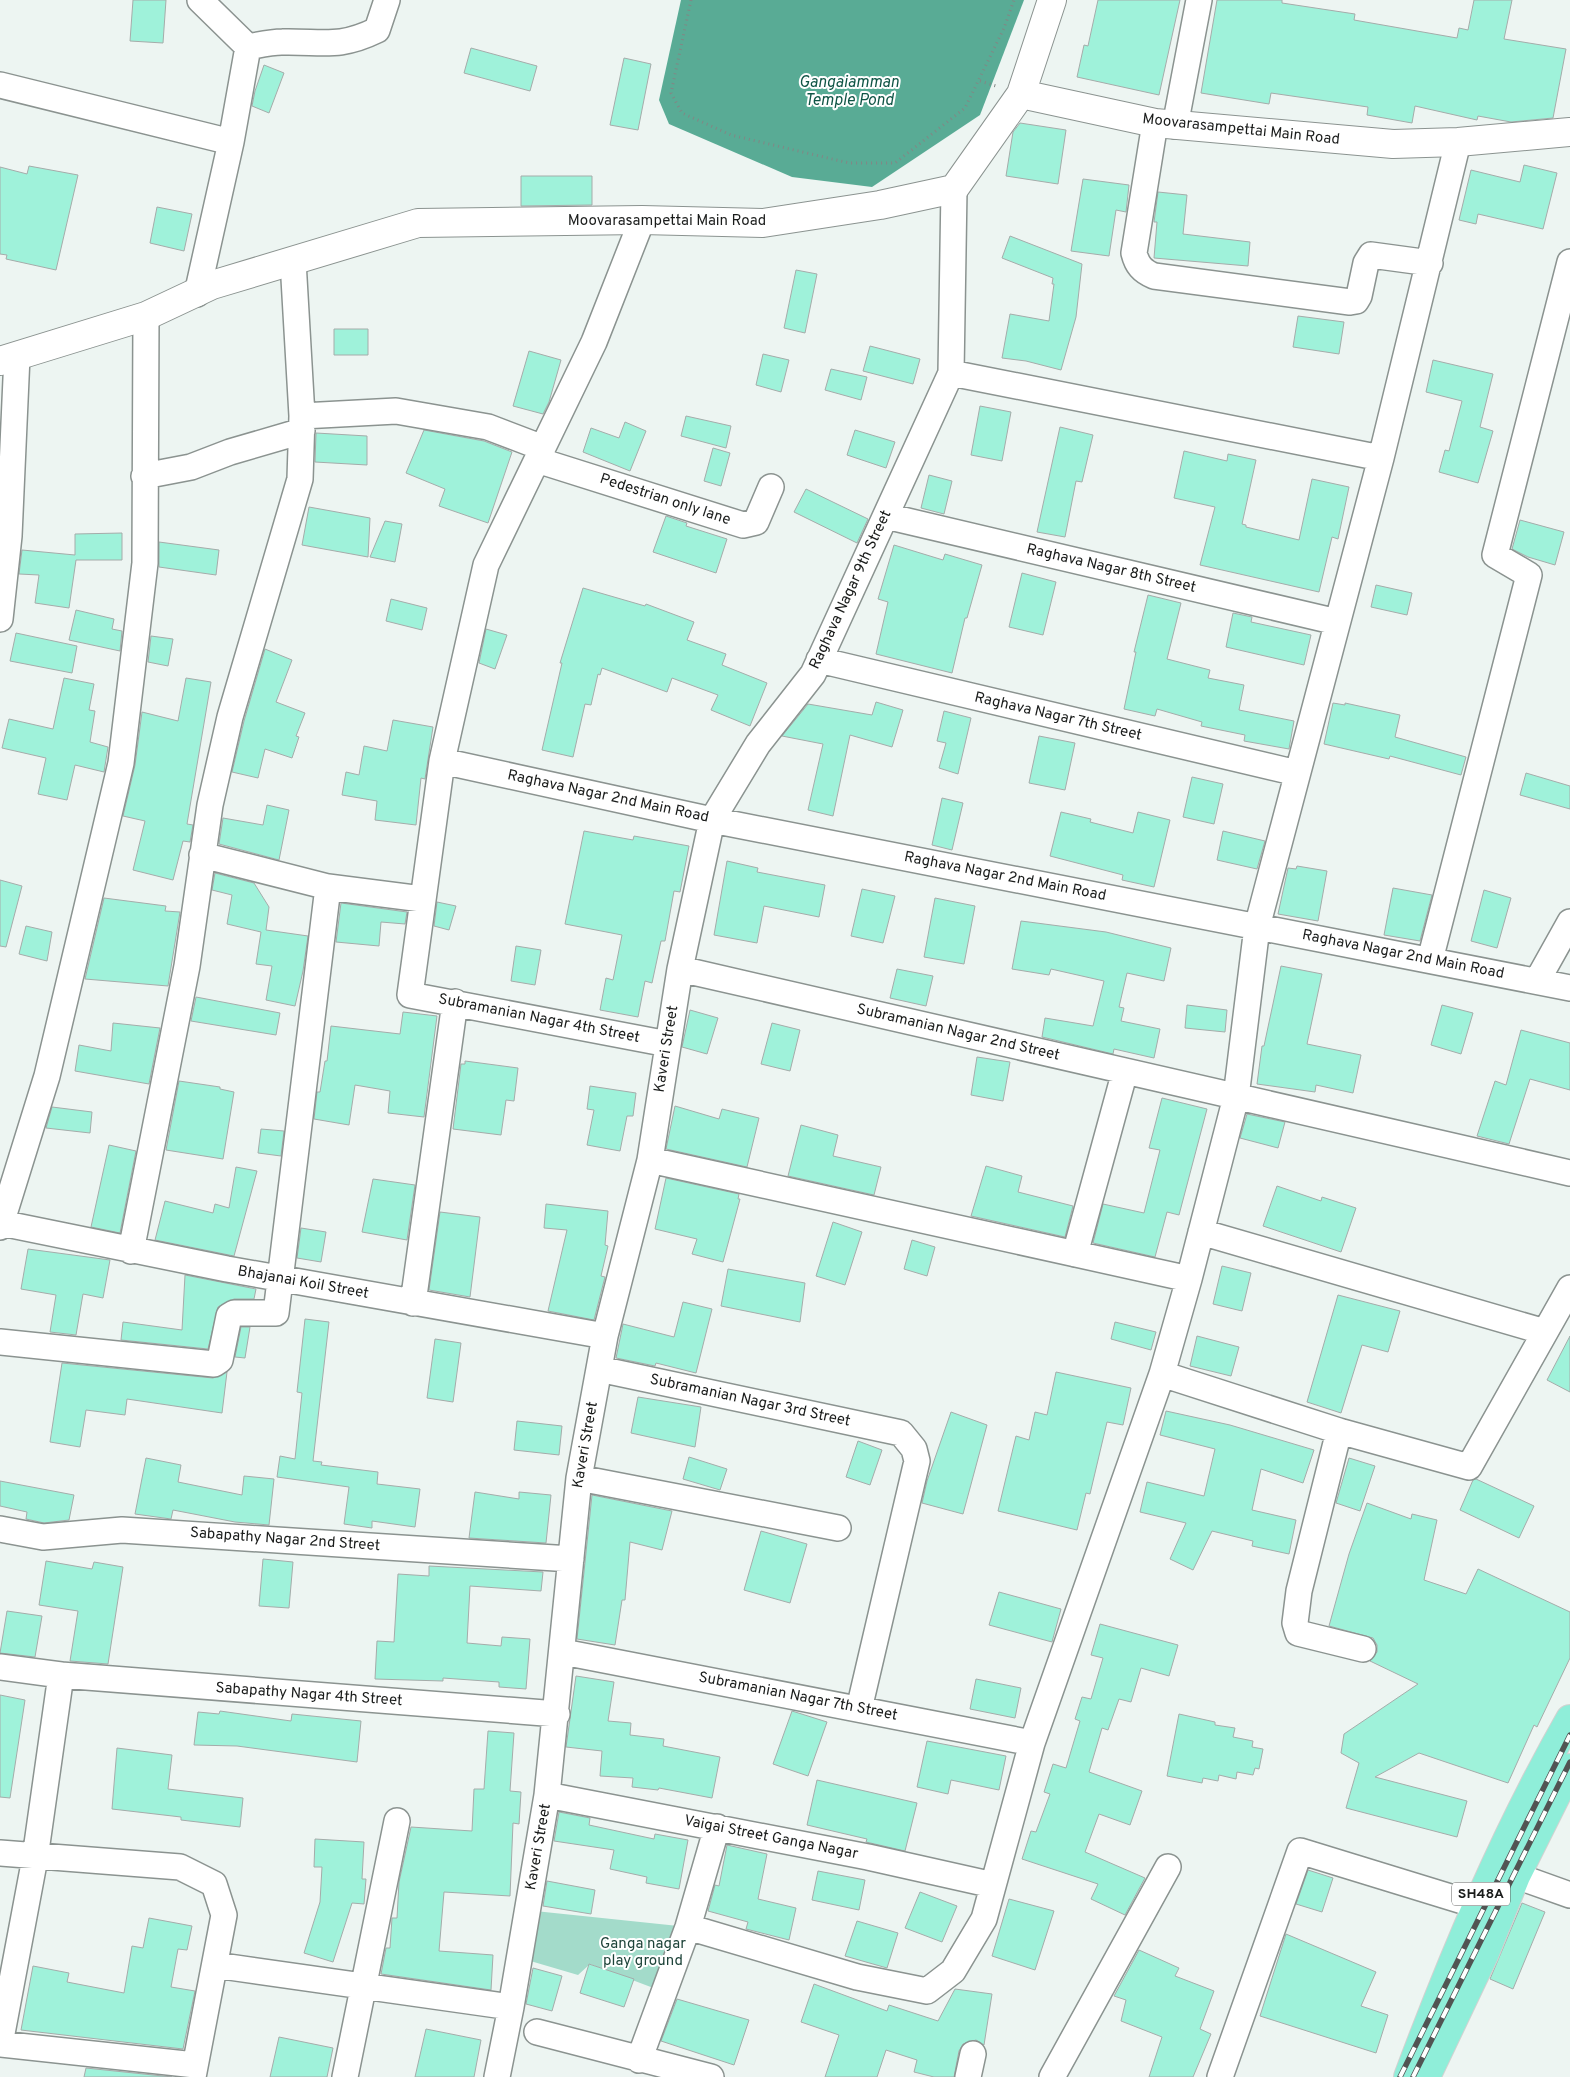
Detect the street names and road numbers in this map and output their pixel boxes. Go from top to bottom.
street label: Moovarasampettai Main Road [1141,110,1341,150]
street label: Moovarasampettai Main Road [568,212,766,231]
street label: Pedestrian only lane [597,470,733,530]
street label: Raghava Nagar 9th Street [806,507,896,673]
street label: Raghava Nagar 8th Street [1024,540,1198,598]
street label: Raghava Nagar 7th Street [972,688,1144,746]
street label: Raghava Nagar 2nd Main Road [505,766,711,828]
street label: Raghava Nagar 2nd Main Road [902,848,1108,906]
street label: Raghava Nagar 2nd Main Road [1300,926,1506,984]
street label: Subramanian Nagar 4th Street [437,990,641,1048]
street label: Subramanian Nagar 2nd Street [855,1000,1061,1066]
street label: Kaveri Street [651,1004,683,1094]
street label: Bhajanai Koil Street [236,1262,370,1304]
street label: Subramanian Nagar 3rd Street [648,1370,852,1432]
street label: Kaveri Street [569,1400,603,1490]
street label: Sabapathy Nagar 2nd Street [189,1524,381,1556]
street label: Subramanian Nagar 7th Street [697,1668,899,1726]
street label: Sabapathy Nagar 4th Street [215,1679,403,1711]
street label: Kaveri Street [522,1802,556,1892]
street label: Vaigai Street Ganga Nagar [682,1812,860,1864]
road number: SH48A [1452,1882,1510,1906]

